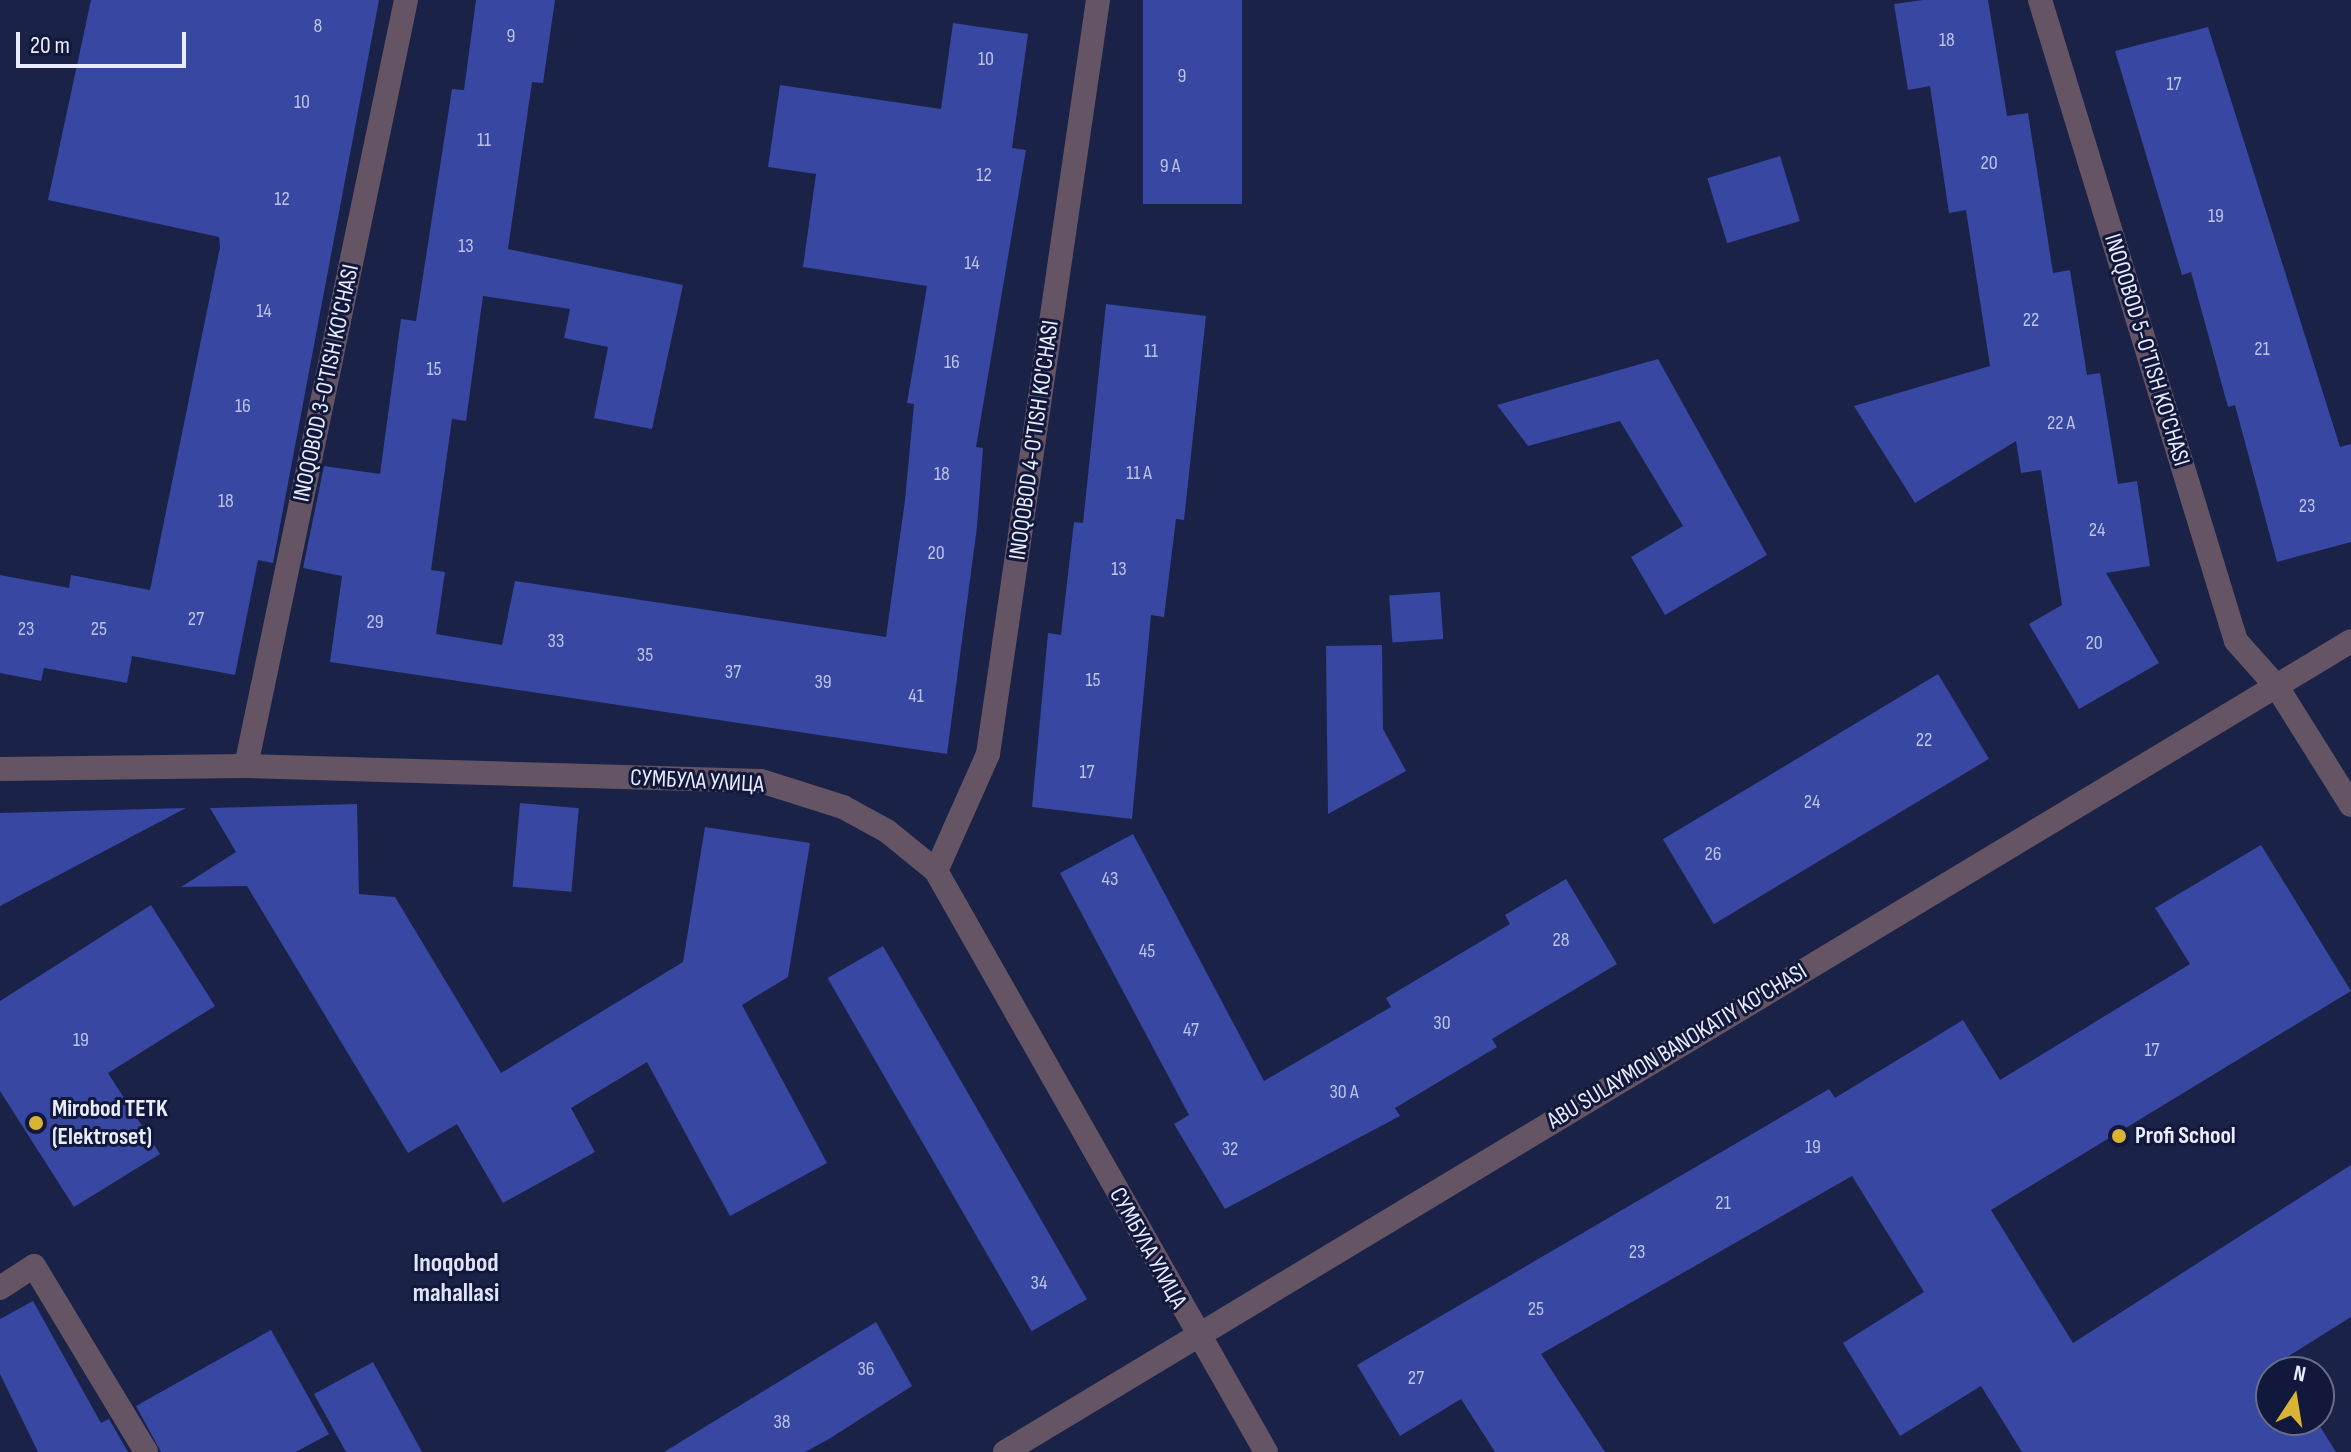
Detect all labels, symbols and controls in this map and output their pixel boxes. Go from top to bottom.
house number: 8 [314,14,322,38]
scale bar [20,16,190,66]
house number: 9 [507,24,515,48]
house number: 18 [1939,28,1955,52]
text: 20 m [30,31,70,60]
house number: 10 [978,47,994,71]
house number: 9 [1178,64,1186,88]
house number: 17 [2167,72,2181,96]
house number: 10 [294,90,310,114]
house number: 11 [477,128,491,152]
house number: 20 [1980,151,1998,175]
house number: 9 А [1160,154,1180,178]
house number: 12 [976,163,992,187]
house number: 12 [274,187,290,211]
house number: 19 [2208,204,2224,228]
street label: INOQOBOD 5-O'TISH KO'CHASI [2098,230,2196,470]
house number: 13 [458,234,474,258]
house number: 14 [964,251,980,275]
street label: INOQOBOD 3-O'TISH KO'CHASI [287,262,365,504]
house number: 14 [256,299,272,323]
house number: 22 [2023,308,2039,332]
street label: INOQOBOD 4-O'TISH KO'CHASI [1003,318,1065,562]
house number: 21 [2254,337,2270,361]
house number: 11 [1144,339,1158,363]
house number: 16 [944,350,960,374]
house number: 15 [426,357,442,381]
house number: 16 [235,394,251,418]
house number: 22 A [2047,411,2075,435]
house number: 11 А [1126,461,1152,485]
house number: 18 [934,462,950,486]
house number: 18 [218,489,234,513]
house number: 23 [2299,494,2315,518]
house number: 24 [2089,518,2105,542]
house number: 20 [927,541,945,565]
house number: 13 [1111,557,1127,581]
house number: 27 [188,607,204,631]
house number: 29 [366,610,384,634]
house number: 23 [18,617,34,641]
house number: 25 [91,617,107,641]
house number: 33 [548,629,564,653]
house number: 20 [2085,631,2103,655]
house number: 35 [637,643,653,667]
house number: 37 [725,660,741,684]
house number: 15 [1085,668,1101,692]
house number: 39 [814,670,832,694]
house number: 41 [908,684,924,708]
house number: 22 [1916,728,1932,752]
house number: 17 [1080,760,1094,784]
street label: СУМБУЛА УЛИЦА [629,763,765,799]
house number: 24 [1804,790,1820,814]
house number: 26 [1705,842,1721,866]
house number: 43 [1102,867,1118,891]
house number: 28 [1553,928,1569,952]
house number: 45 [1139,939,1155,963]
street label: ABU SULAYMON BANOKATIY KO'CHASI [1542,957,1812,1135]
house number: 30 [1433,1011,1451,1035]
house number: 47 [1183,1018,1199,1042]
house number: 19 [73,1028,89,1052]
house number: 17 [2145,1038,2159,1062]
house number: 30 A [1329,1080,1359,1104]
place label: Mirobod TETK (Elektroset) [52,1095,168,1151]
marker: Mirobod TETK (Elektroset) [27,1114,45,1132]
place label: Profi School [2135,1122,2236,1150]
marker: Profi School [2110,1127,2128,1145]
house number: 19 [1805,1135,1821,1159]
house number: 32 [1222,1137,1238,1161]
street label: СУМБУЛА УЛИЦА [1103,1182,1193,1314]
house number: 21 [1715,1191,1731,1215]
house number: 23 [1629,1240,1645,1264]
district label: Inoqobod mahallasi [413,1248,499,1310]
house number: 34 [1031,1271,1047,1295]
house number: 25 [1528,1297,1544,1321]
north arrow [2255,1356,2335,1436]
house number: 36 [857,1357,875,1381]
text: N [2291,1360,2308,1388]
house number: 27 [1408,1366,1424,1390]
house number: 38 [773,1410,791,1434]

